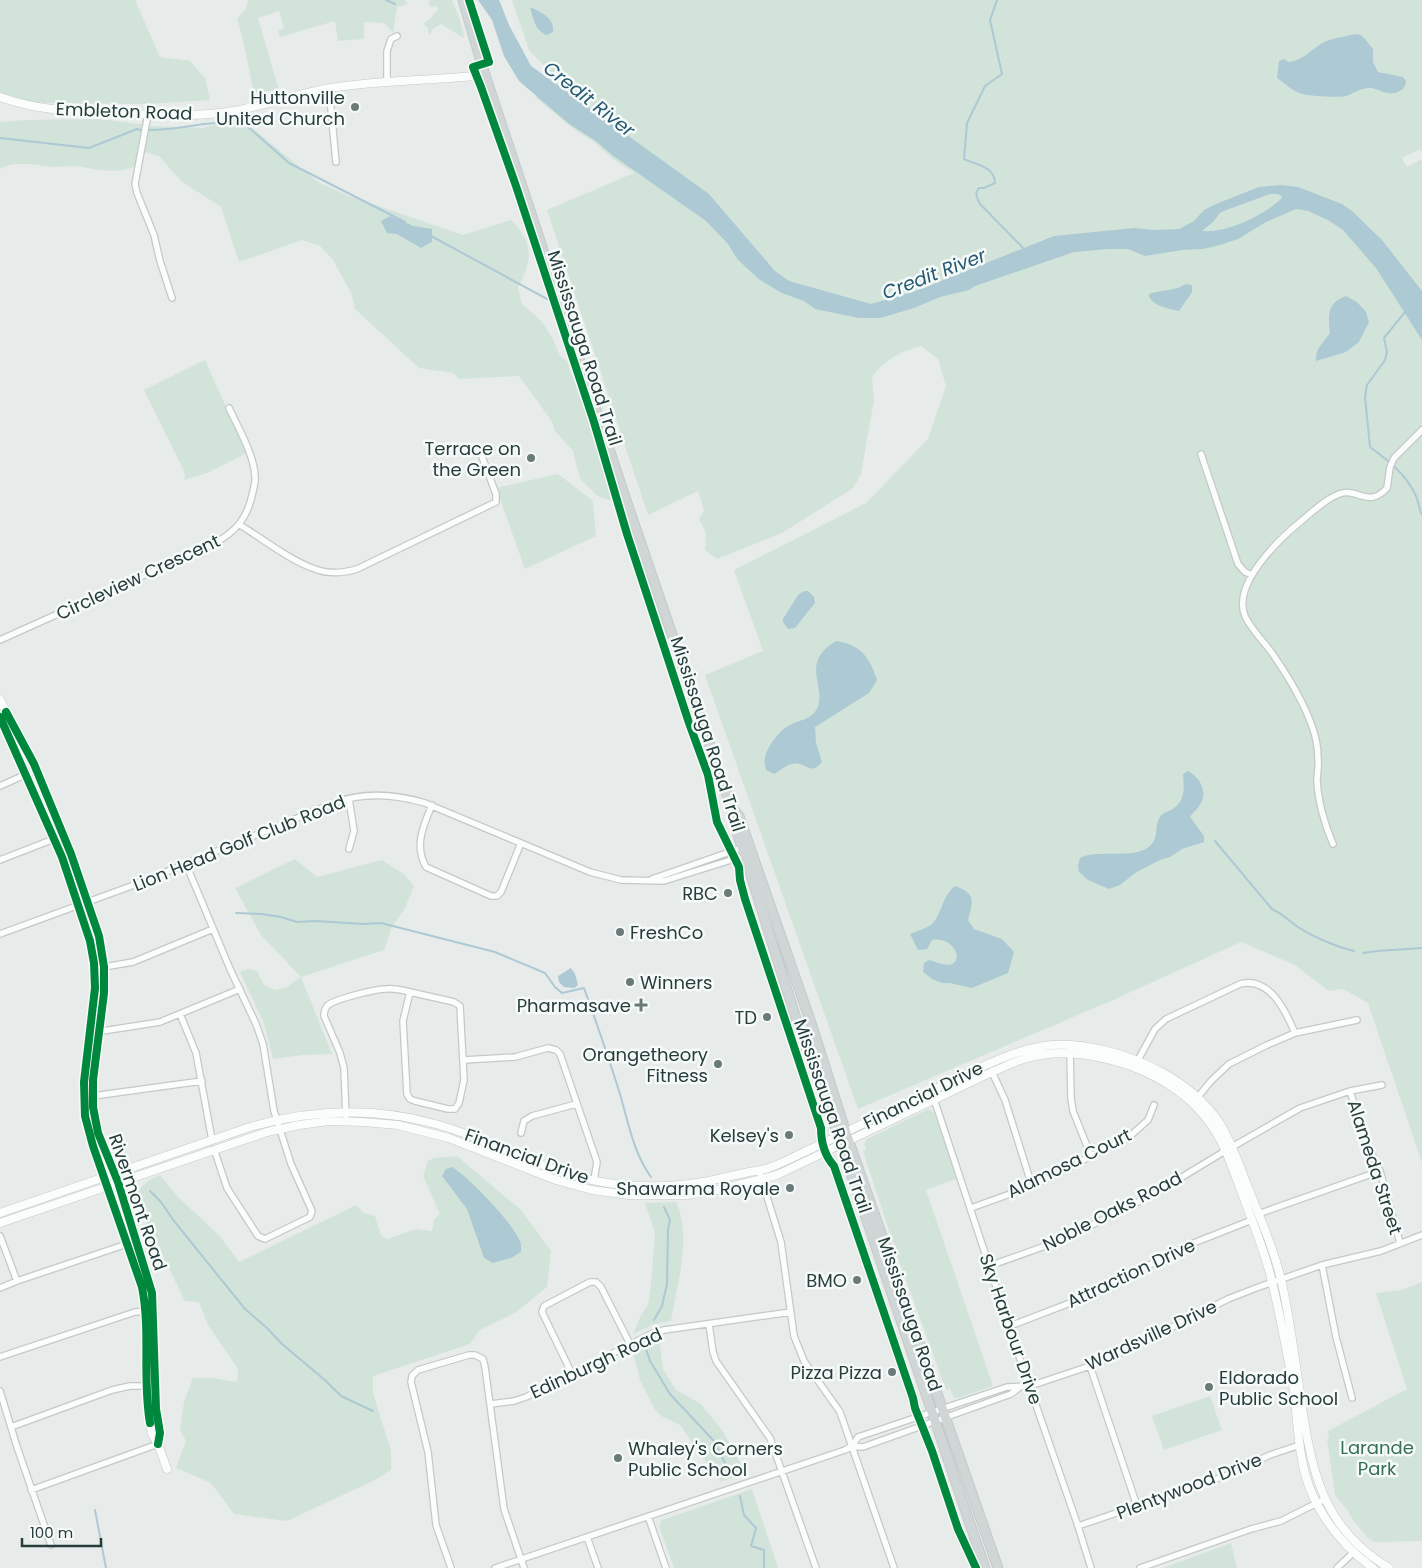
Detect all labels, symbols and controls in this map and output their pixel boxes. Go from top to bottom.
water label: Credit River [538,55,641,144]
place label: Huttonville United Church [216,85,345,131]
street label: Embleton Road [55,96,193,126]
marker: Huttonville United Church [349,101,361,113]
water label: Credit River [878,241,991,306]
street label: Mississauga Road Trail [542,247,628,449]
place label: Terrace on the Green [425,436,521,482]
marker: Terrace on the Green [525,452,537,464]
street label: Circleview Crescent [52,528,224,626]
street label: Mississauga Road Trail [665,633,751,835]
street label: Lion Head Golf Club Road [129,789,349,897]
place label: RBC [682,881,718,906]
marker: RBC [722,887,734,899]
place label: FreshCo [630,920,703,945]
marker: FreshCo [614,926,626,938]
place label: Winners [640,970,712,995]
marker: Winners [624,976,636,988]
place label: Pharmasave [517,993,631,1018]
marker: Pharmasave [635,999,647,1011]
place label: TD [735,1005,757,1030]
marker: TD [761,1011,773,1023]
street label: Mississauga Road Trail [788,1016,878,1216]
place label: Orangetheory Fitness [583,1042,708,1088]
street label: Financial Drive [859,1055,987,1135]
marker: Orangetheory Fitness [712,1058,724,1070]
street label: Alameda Street [1341,1096,1409,1238]
street label: Financial Drive [461,1122,593,1190]
street label: Alamosa Court [1003,1122,1135,1204]
place label: Kelsey's [710,1123,779,1148]
marker: Kelsey's [783,1129,795,1141]
street label: Rivermont Road [103,1130,173,1274]
street label: Noble Oaks Road [1038,1165,1186,1257]
place label: Shawarma Royale [616,1176,780,1201]
marker: Shawarma Royale [784,1182,796,1194]
street label: Attraction Drive [1063,1232,1199,1314]
street label: Mississauga Road [872,1234,948,1394]
street label: Sky Harbour Drive [973,1250,1049,1408]
place label: BMO [806,1268,847,1293]
marker: BMO [851,1274,863,1286]
street label: Wardsville Drive [1081,1294,1221,1376]
street label: Edinburgh Road [526,1321,666,1405]
place label: Pizza Pizza [790,1360,882,1385]
place label: Eldorado Public School [1219,1365,1338,1411]
marker: Pizza Pizza [886,1366,898,1378]
marker: Eldorado Public School [1203,1381,1215,1393]
park label: Larande Park [1340,1435,1414,1481]
place label: Whaley's Corners Public School [628,1436,783,1482]
street label: Plentywood Drive [1113,1447,1265,1525]
marker: Whaley's Corners Public School [612,1452,624,1464]
scale bar [22,1516,101,1548]
text: 100 m [30,1522,73,1543]

